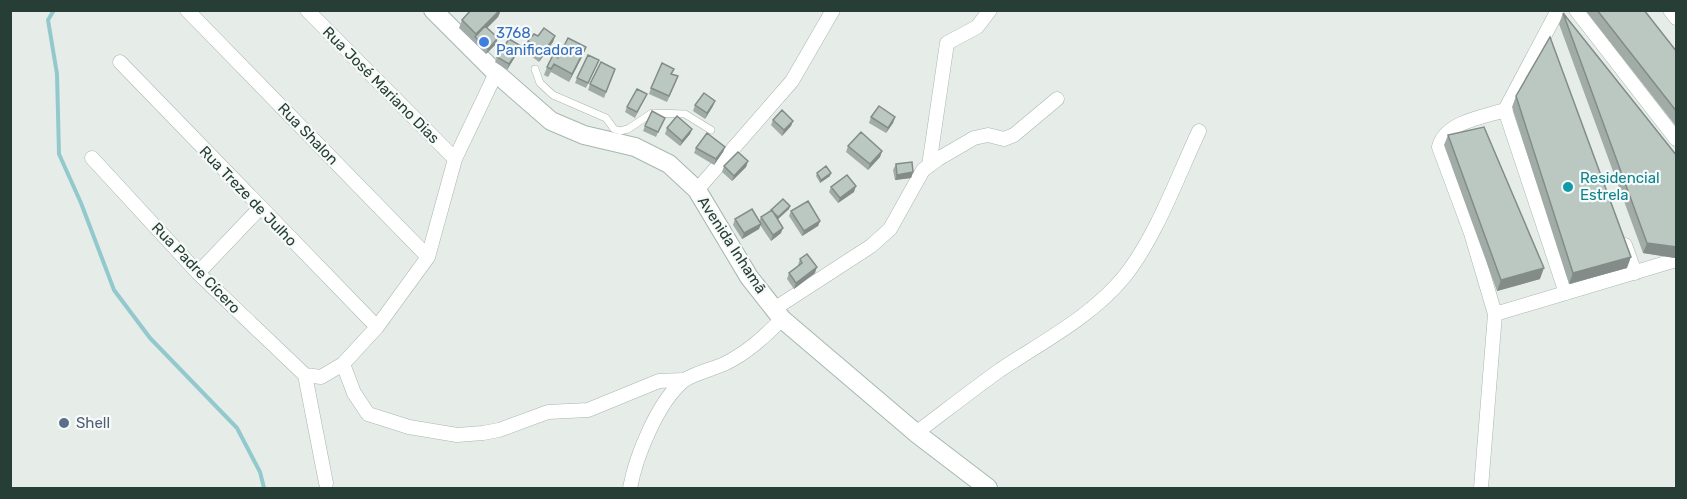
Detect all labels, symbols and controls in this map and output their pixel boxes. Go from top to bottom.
street label: Rua José Mariano Dias [319,23,443,147]
place label: 3768 Panificadora [496,24,583,59]
marker: 3768 Panificadora [477,35,491,49]
street label: Rua Shalon [274,99,342,169]
street label: Rua Treze de Julho [196,142,300,250]
place label: Residencial Estrela [1580,169,1660,204]
marker: Residencial Estrela [1561,180,1575,194]
street label: Avenida Inhamã [694,193,770,297]
street label: Rua Padre Cícero [148,219,244,317]
place label: Shell [76,414,110,432]
marker: Shell [57,416,71,430]

